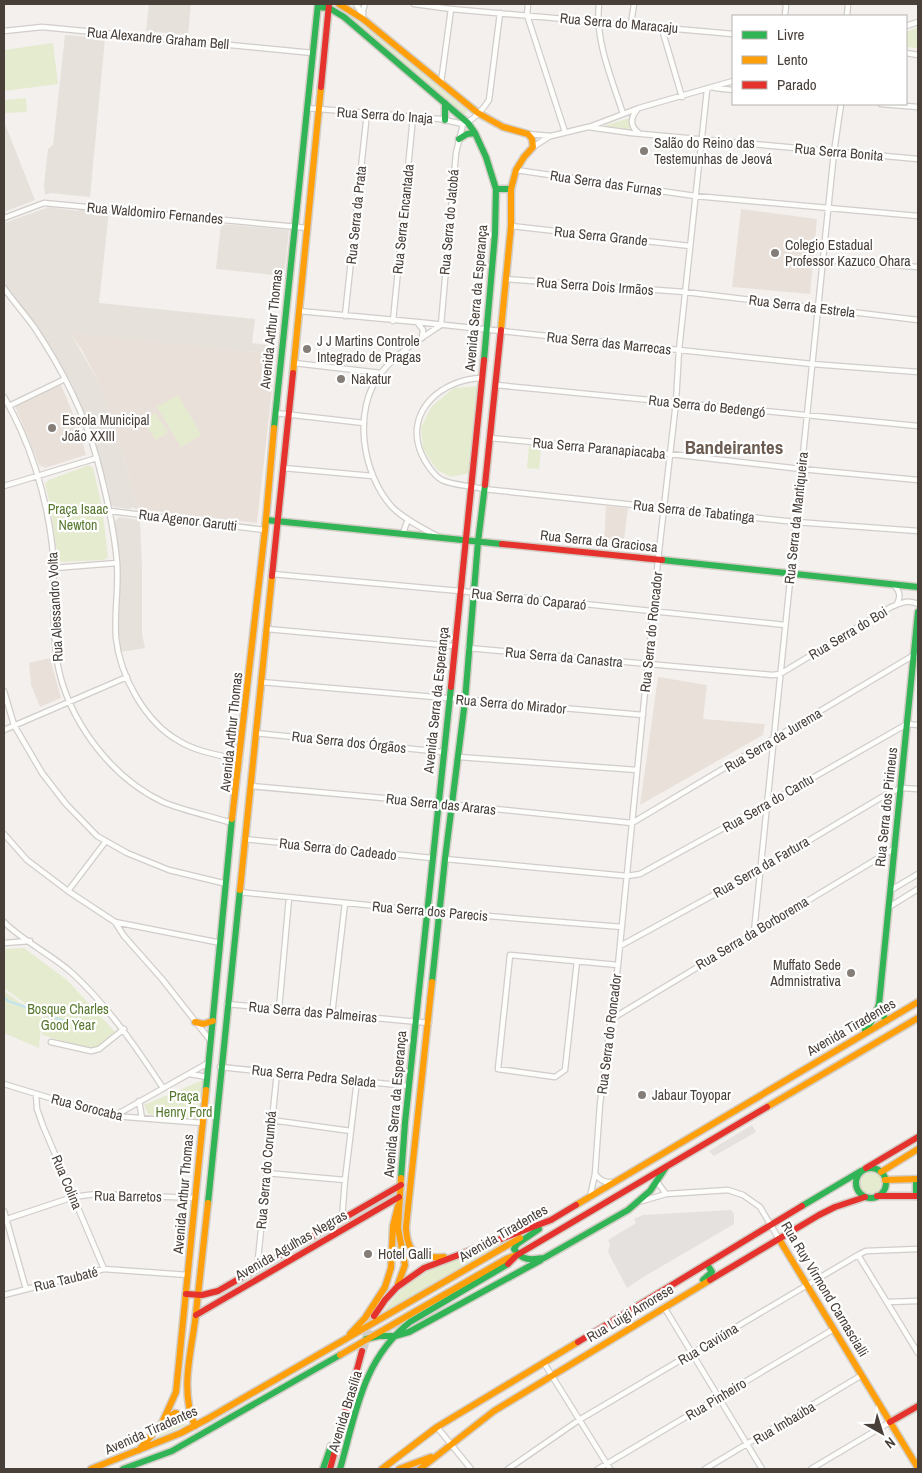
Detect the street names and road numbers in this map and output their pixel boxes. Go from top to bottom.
street label: Rua Serra do Maracaju [559,9,679,37]
street label: Rua Alexandre Graham Bell [86,23,230,53]
street label: Rua Serra do Inaja [336,103,434,127]
street label: Rua Serra Bonita [794,139,885,165]
street label: Rua Serra Encantada [388,163,418,275]
street label: Rua Serra da Prata [342,164,370,265]
street label: Rua Serra das Furnas [549,166,663,200]
street label: Rua Serra do Jatobá [435,168,463,276]
street label: Rua Waldomiro Fernandes [86,198,224,228]
street label: Rua Serra Grande [553,222,649,250]
street label: Avenida Serra da Esperança [461,223,491,373]
street label: Avenida Arthur Thomas [256,268,286,391]
street label: Rua Serra Dois Irmãos [536,273,654,299]
street label: Rua Serra da Estrela [748,291,857,322]
street label: Rua Serra das Marrecas [546,328,672,359]
street label: Rua Serra do Bedengó [648,391,766,421]
street label: Rua Serra Paranapiacaba [532,433,667,463]
street label: Rua Serra da Mantiqueira [780,450,812,585]
street label: Rua Serra de Tabatinga [632,496,756,526]
street label: Rua Agenor Garutti [138,505,238,535]
street label: Rua Serra da Graciosa [539,526,659,556]
street label: Rua Alessandro Volta [43,551,67,662]
street label: Rua Serra do Roncador [636,571,666,693]
street label: Rua Serra do Caparaó [471,584,587,614]
street label: Rua Serra do Boi [805,602,891,664]
street label: Avenida Serra da Esperança [419,625,453,775]
street label: Rua Serra da Canastra [504,643,624,671]
street label: Avenida Arthur Thomas [216,671,246,794]
street label: Rua Serra do Mirador [455,690,567,718]
street label: Rua Serra da Jurema [721,704,825,776]
street label: Rua Serra dos Órgãos [291,727,407,757]
street label: Rua Serra dos Pirineus [871,746,901,868]
street label: Rua Serra do Cantu [719,770,817,836]
street label: Rua Serra das Araras [385,789,497,819]
street label: Rua Serra da Fartura [710,832,813,902]
street label: Rua Serra do Cadeado [278,834,398,864]
street label: Rua Serra da Borborema [692,892,812,974]
street label: Rua Serra dos Parecis [371,897,489,925]
street label: Rua Serra do Roncador [593,973,625,1095]
street label: Avenida Tiradentes [803,994,899,1060]
street label: Rua Serra das Palmeiras [248,997,378,1027]
street label: Avenida Serra da Esperança [380,1029,410,1179]
street label: Rua Serra Pedra Selada [251,1061,378,1092]
street label: Rua Sorocaba [49,1089,125,1125]
street label: Rua Serra do Corumbá [252,1109,280,1230]
street label: Avenida Arthur Thomas [169,1133,197,1256]
street label: Rua Colina [47,1152,87,1213]
street label: Rua Barretos [94,1186,162,1206]
street label: Avenida Tiradentes [455,1200,551,1266]
street label: Avenida Agulhas Negras [231,1206,350,1285]
street label: Rua Ruy Virmond Carnascialli [777,1218,873,1360]
street label: Rua Taubaté [32,1262,100,1296]
street label: Rua Luigi Amorese [583,1280,677,1346]
street label: Rua Caviúna [675,1319,742,1369]
street label: Avenida Brasília [324,1368,366,1455]
street label: Rua Pinheiro [682,1374,750,1424]
street label: Rua Imbaúba [750,1397,819,1448]
street label: Avenida Tiradentes [101,1401,200,1459]

